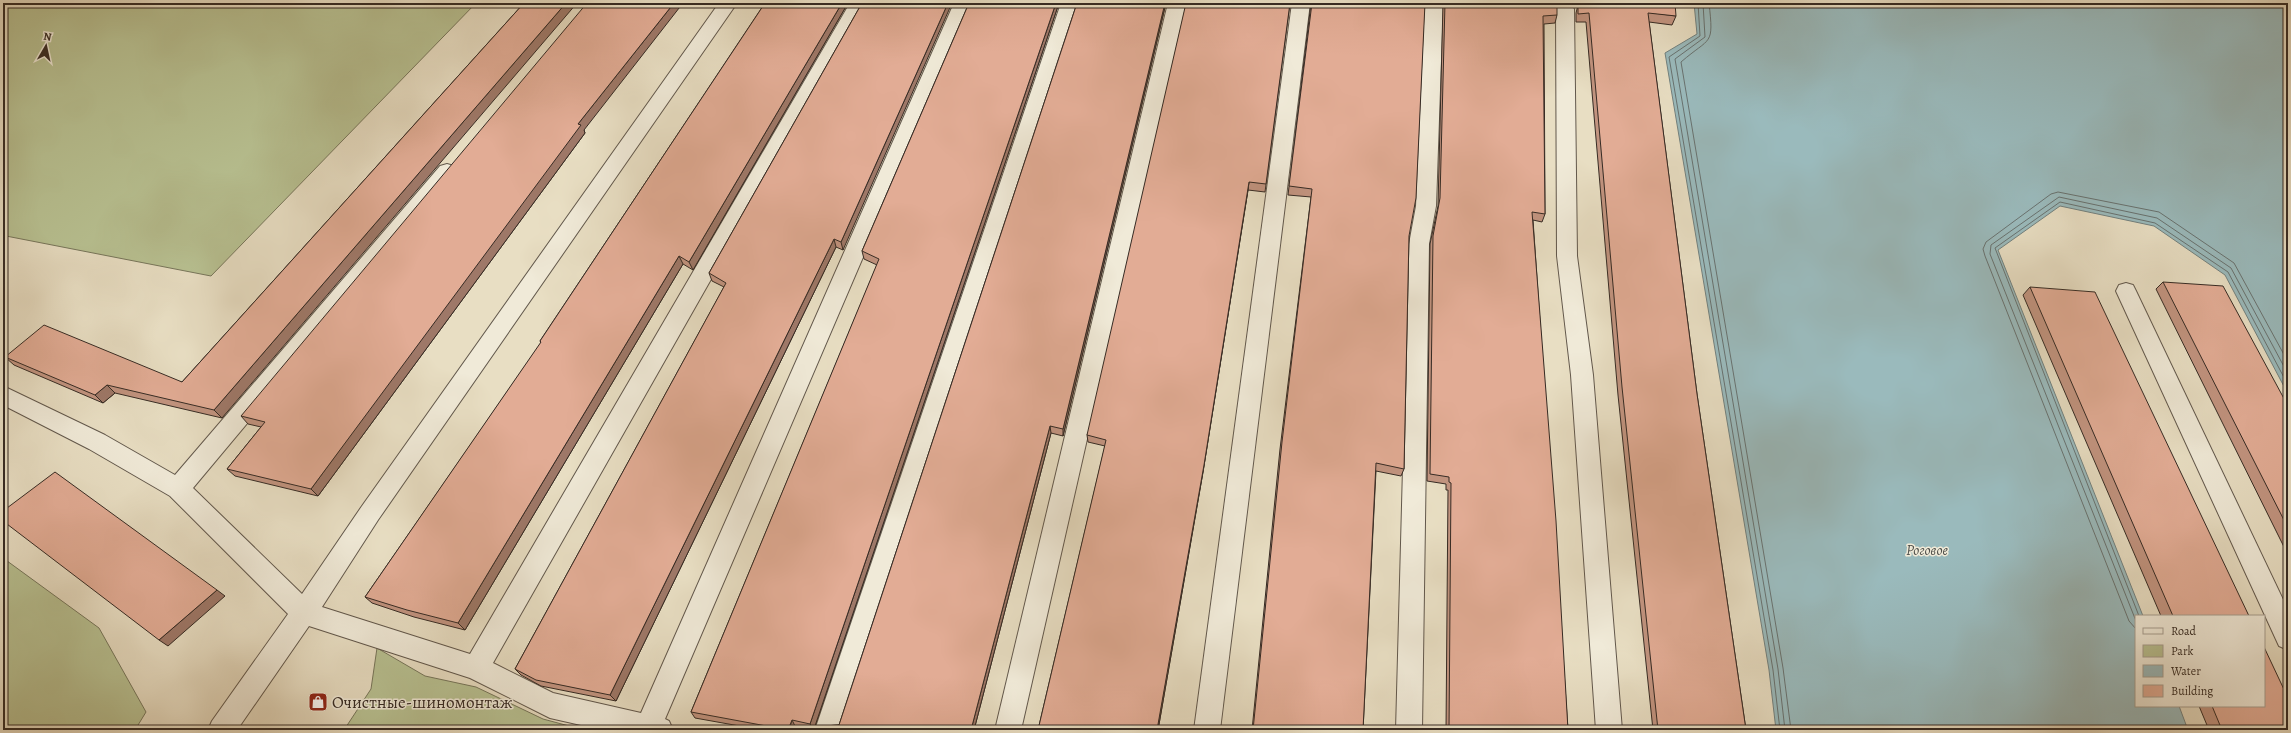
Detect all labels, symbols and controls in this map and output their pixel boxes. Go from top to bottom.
north arrow [26,26,66,66]
text: N [42,29,53,45]
water label: Роговое [1906,540,1949,560]
legend [2135,615,2265,707]
text: Road [2171,623,2197,639]
text: Park [2171,643,2194,659]
text: Water [2170,663,2201,679]
text: Building [2171,683,2213,699]
shop icon: Очистные-шиномонтаж [307,691,329,713]
place label: Очистные-шиномонтаж [332,691,513,714]

